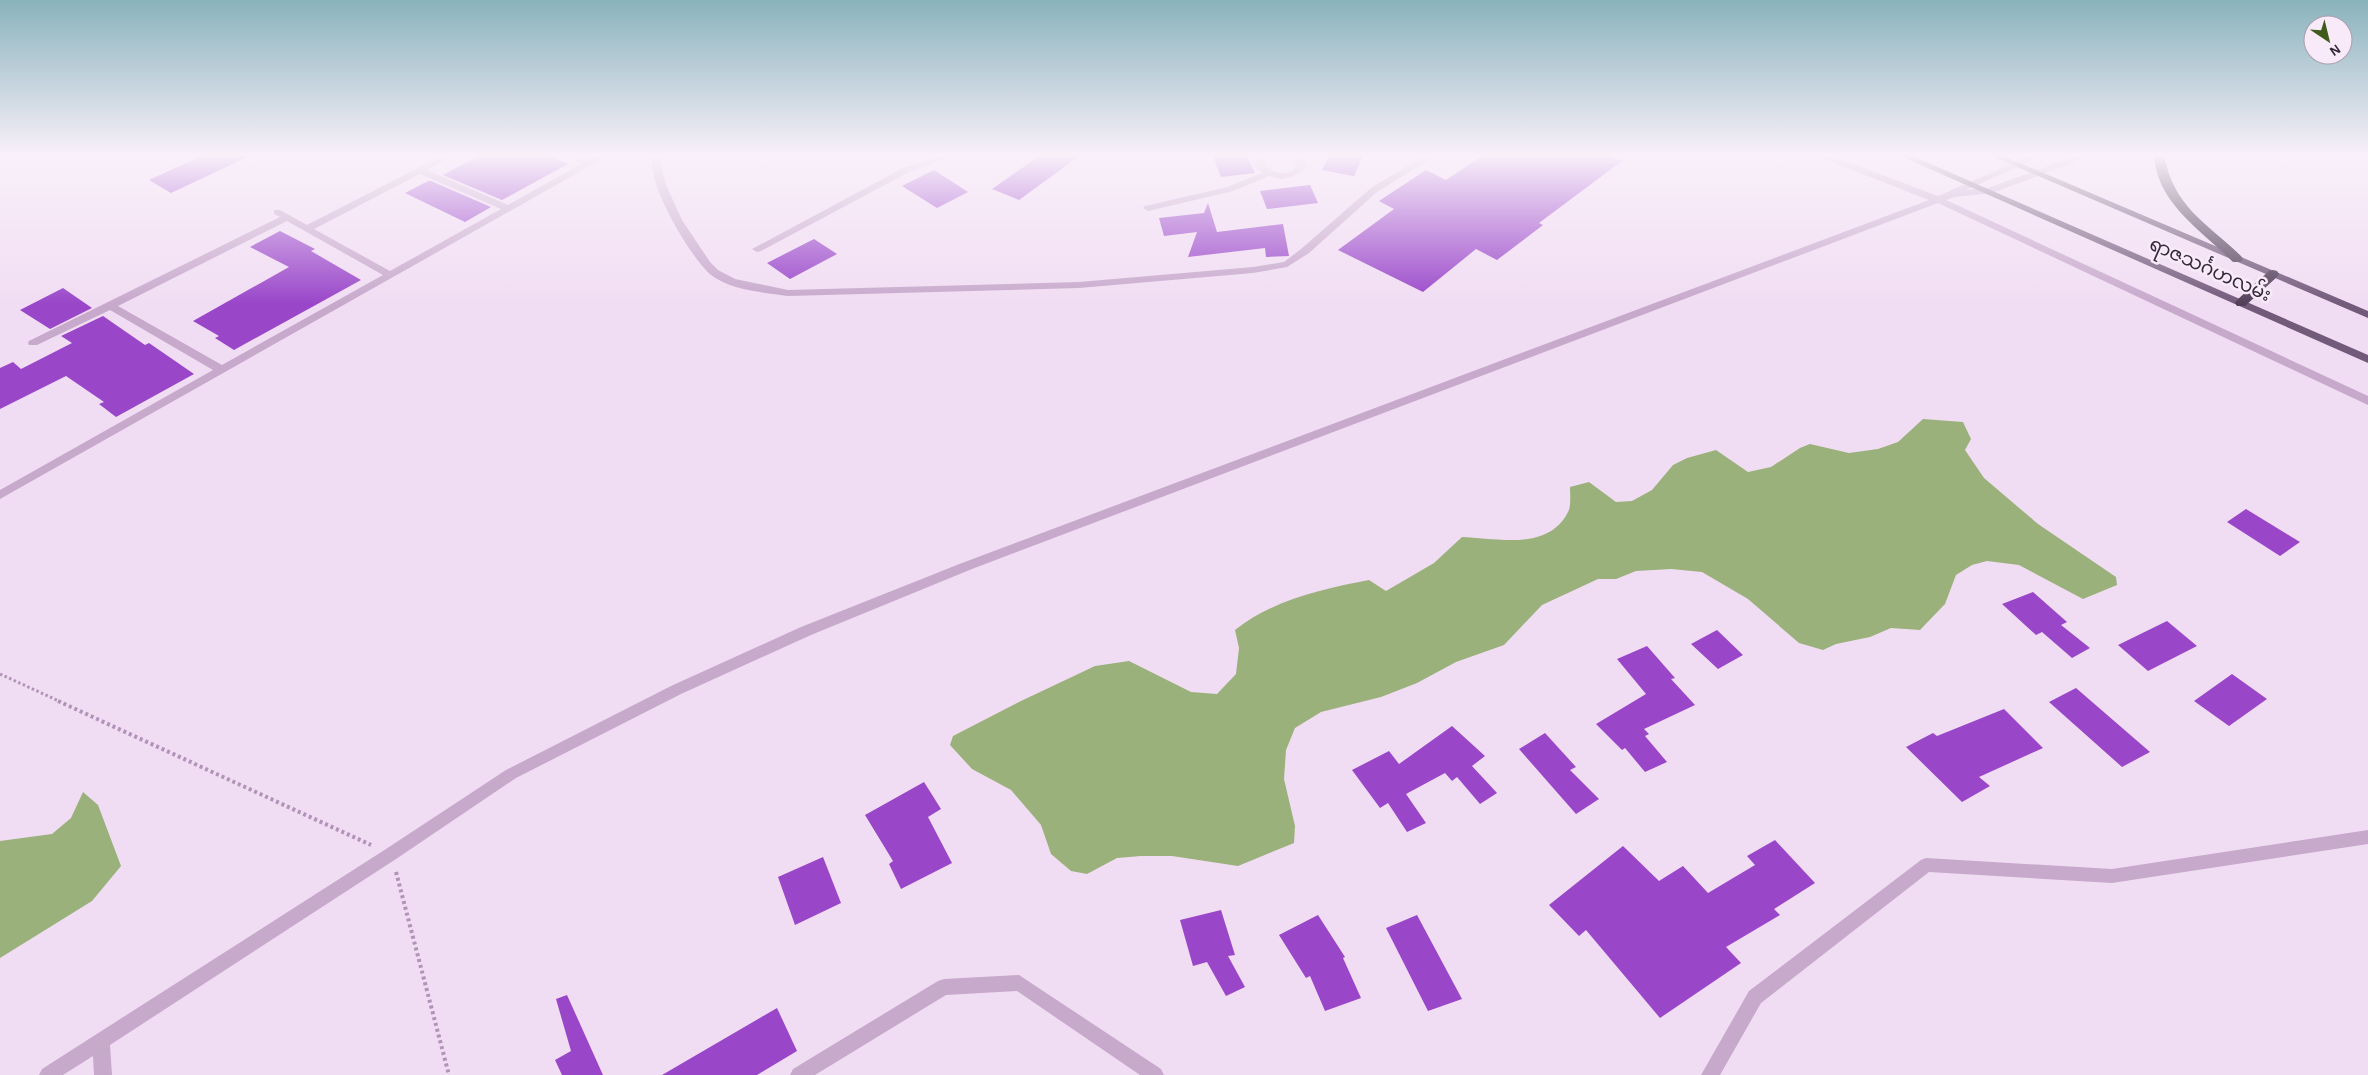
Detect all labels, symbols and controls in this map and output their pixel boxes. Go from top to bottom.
north arrow [2303,15,2353,65]
text: N [2327,41,2343,58]
street label: ရာဇသင်္ဂဟလမ်း [2144,229,2276,310]

